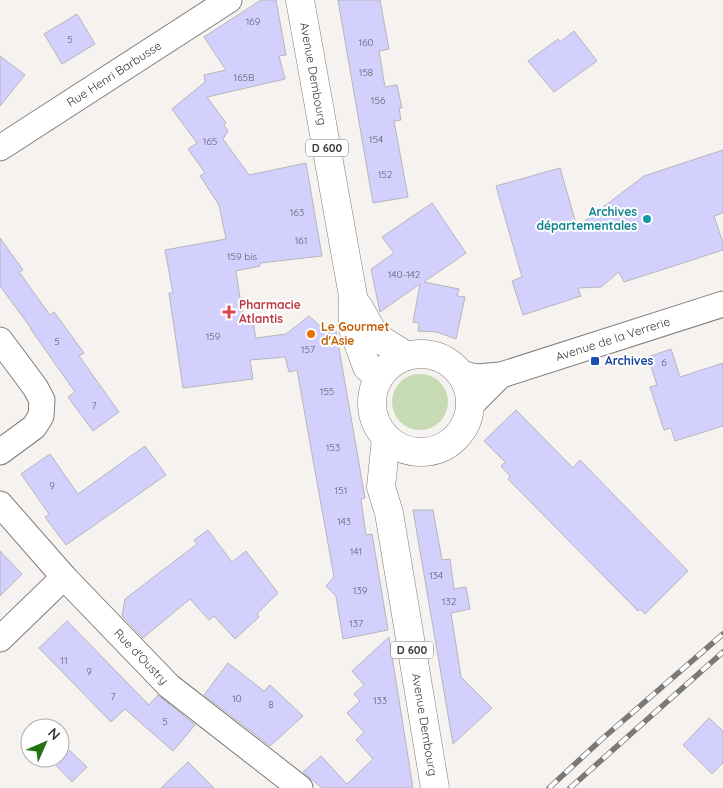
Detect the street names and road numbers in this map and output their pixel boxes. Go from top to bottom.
street label: Avenue Dembourg [297,21,330,126]
street label: Rue Henri Barbusse [64,38,164,110]
road number: D 600 [306,140,348,156]
street label: Avenue de la Verrerie [554,313,672,364]
street label: Rue d'Oustry [111,626,172,688]
road number: D 600 [391,642,433,658]
street label: Avenue Dembourg [409,672,441,777]

